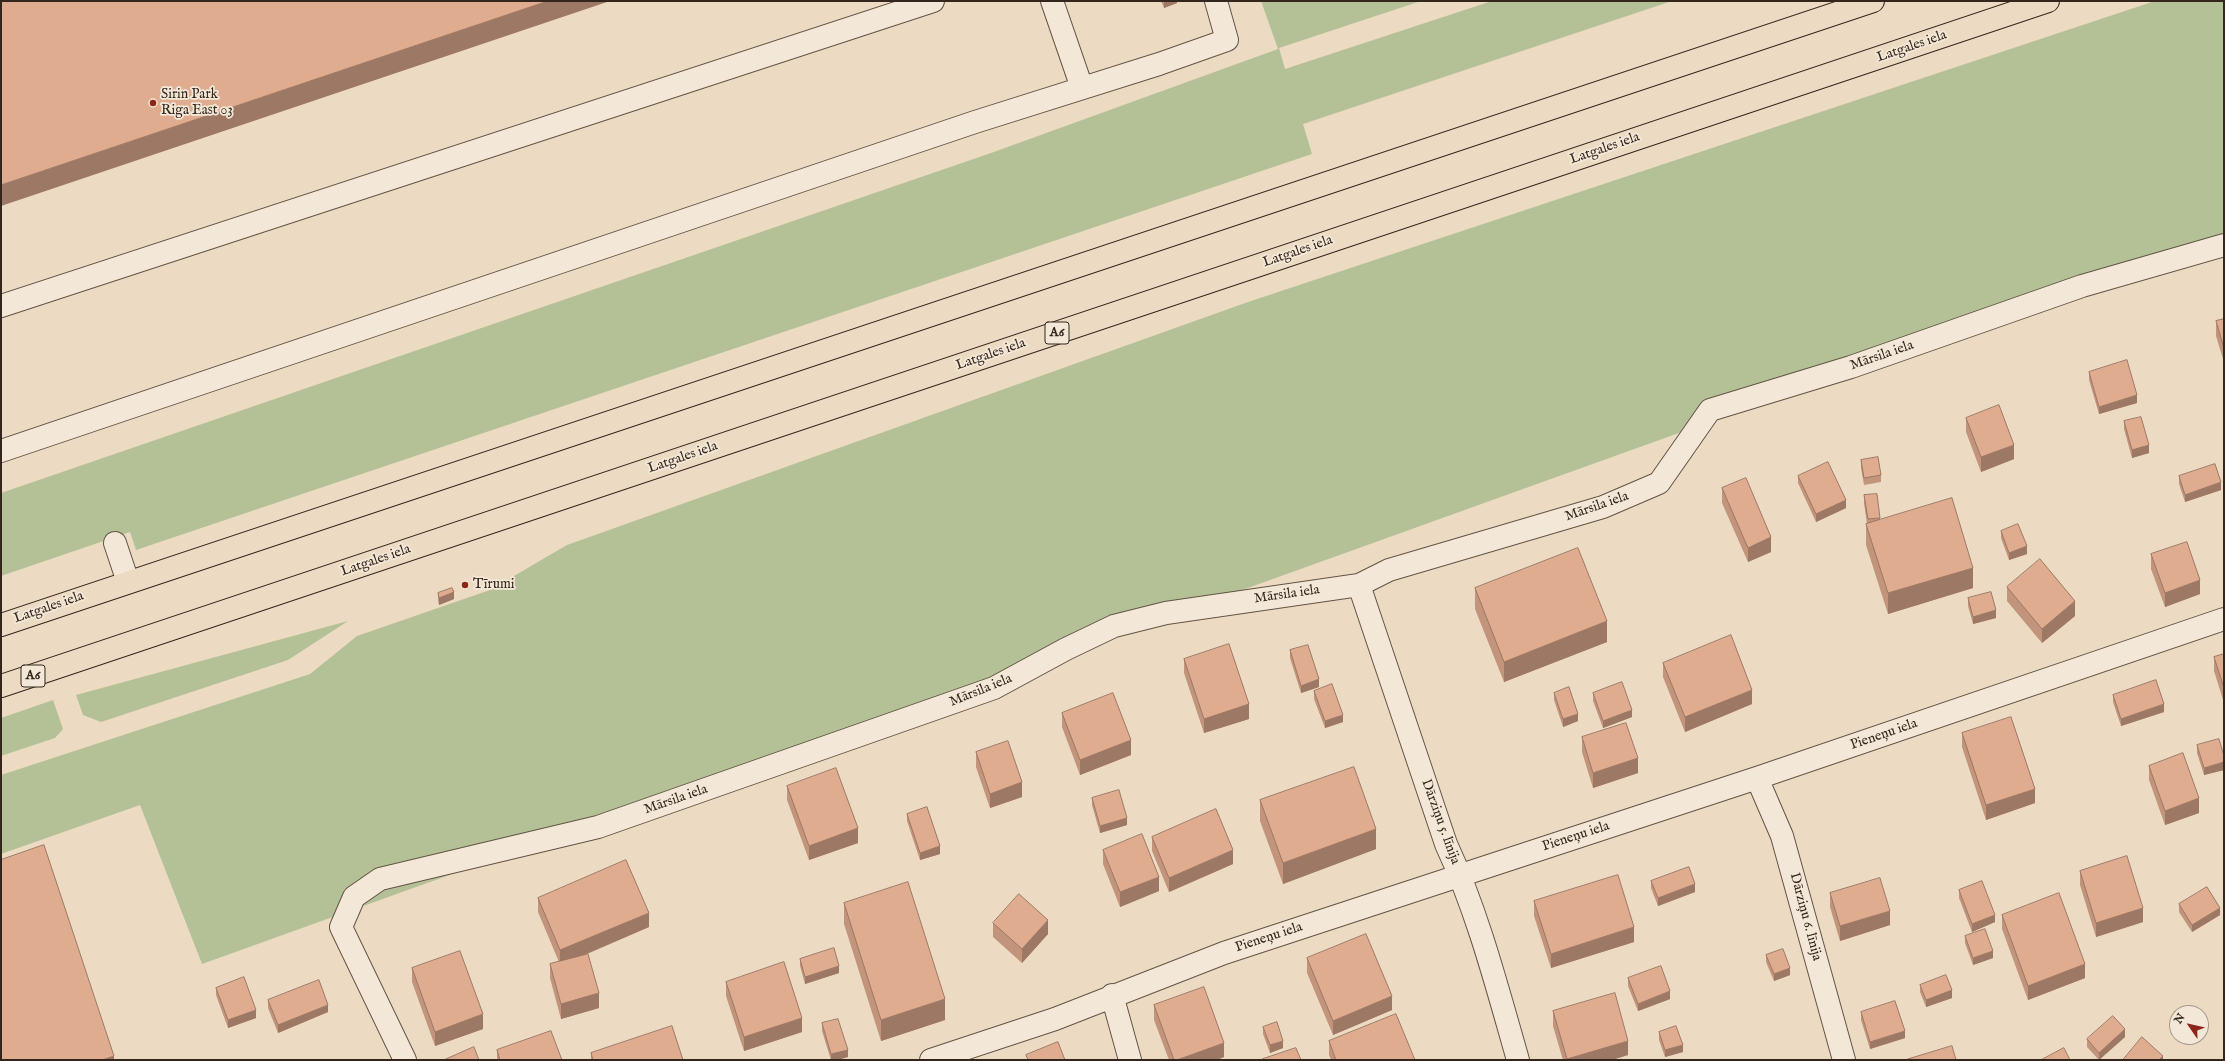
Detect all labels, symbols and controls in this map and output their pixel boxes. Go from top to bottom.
street label: Latgales iela [1875,27,1949,67]
place label: Sirin Park Riga East 03 [161,87,233,120]
marker: Sirin Park Riga East 03 [148,98,158,108]
street label: Latgales iela [1568,129,1642,169]
street label: Latgales iela [1261,232,1335,272]
road number: A6 [1045,322,1069,344]
street label: Latgales iela [954,335,1028,375]
street label: Mārsila iela [1848,337,1916,375]
street label: Latgales iela [646,438,720,478]
street label: Mārsila iela [1563,488,1631,526]
street label: Latgales iela [339,541,413,581]
place label: Tīrumi [473,577,515,593]
marker: Tīrumi [460,580,470,590]
street label: Mārsila iela [1253,582,1321,608]
street label: Latgales iela [12,588,86,628]
road number: A6 [21,665,45,687]
street label: Mārsila iela [947,671,1015,711]
street label: Pieneņu iela [1848,716,1920,754]
street label: Dārziņu 5. līnija [1417,777,1463,867]
street label: Mārsila iela [642,781,710,819]
street label: Pieneņu iela [1540,818,1612,856]
street label: Dārziņu 6. līnija [1785,871,1825,963]
street label: Pieneņu iela [1233,919,1305,957]
north arrow [2169,1005,2209,1045]
text: N [2171,1011,2188,1027]

